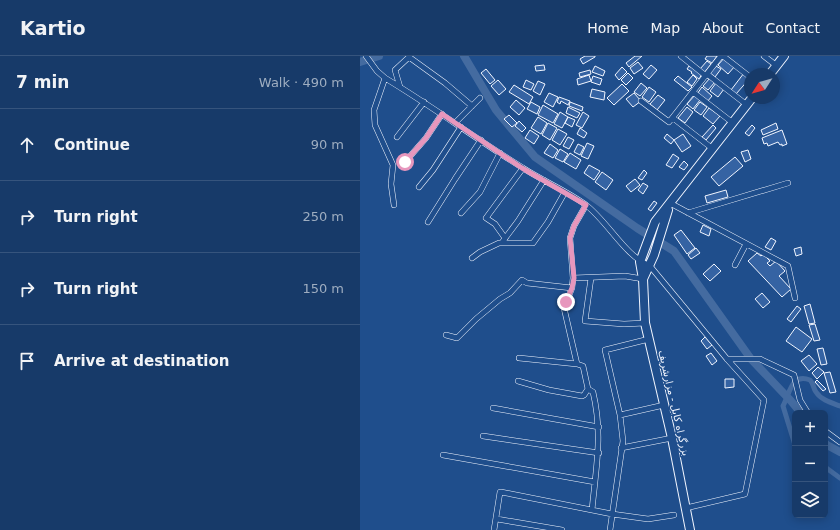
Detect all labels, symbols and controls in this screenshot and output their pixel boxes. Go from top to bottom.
text: Kartio [20,17,86,39]
text: Home [587,20,629,36]
text: Map [651,20,680,36]
text: About [702,20,744,36]
text: Contact [766,20,820,36]
north arrow [744,68,780,104]
text: 7 min [16,72,69,92]
text: Walk · 490 m [259,75,344,90]
icon: ahead [16,134,38,156]
text: Continue [54,136,130,154]
text: 90 m [311,137,344,152]
route start [396,153,414,171]
icon: right [16,206,38,228]
text: Turn right [54,208,138,226]
text: 250 m [302,209,344,224]
icon: right [16,278,38,300]
text: Turn right [54,280,138,298]
text: 150 m [302,281,344,296]
route end [557,293,575,311]
street label: بزرگراه کابل - مزارشریف [656,349,692,457]
icon: arrive [16,350,38,372]
text: Arrive at destination [54,352,229,370]
map controls [792,410,828,518]
button: + [792,410,828,446]
button: − [792,446,828,482]
button: layers [792,482,828,518]

